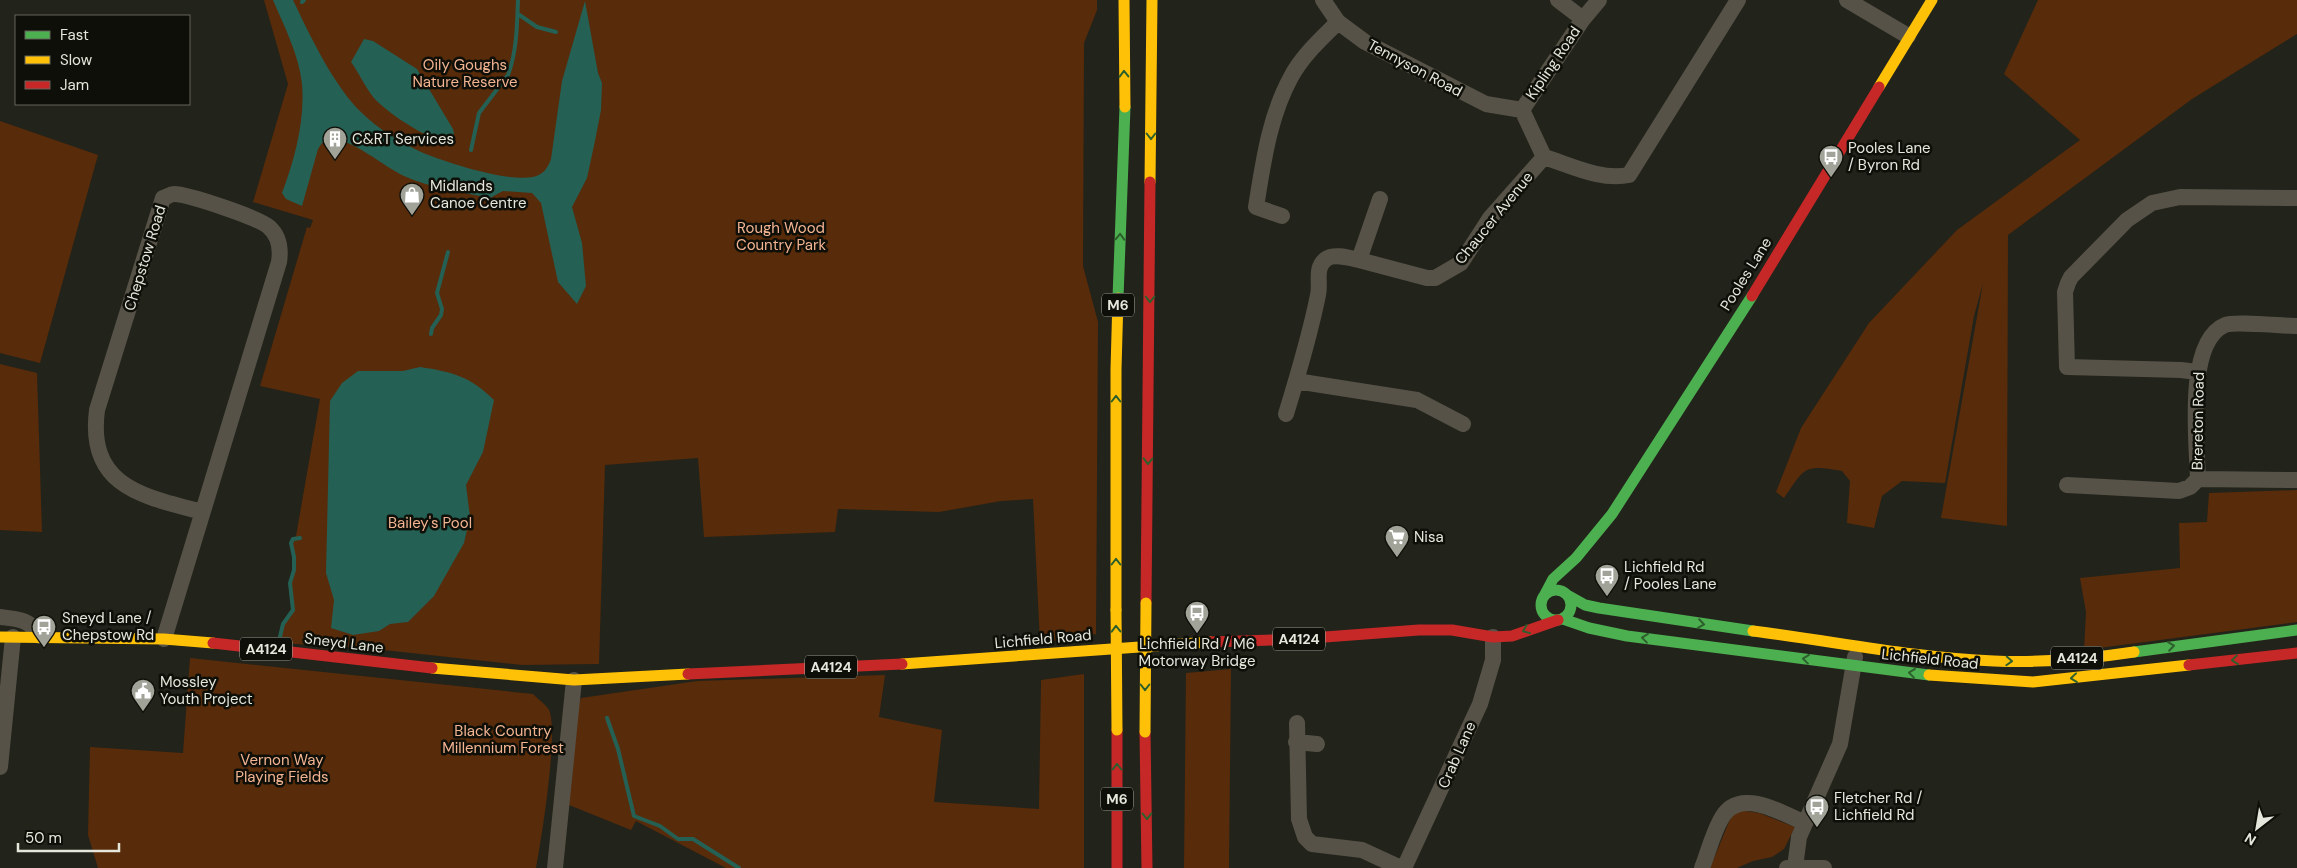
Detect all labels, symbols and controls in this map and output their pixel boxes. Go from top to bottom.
legend [15,15,190,105]
street label: Kipling Road [1521,22,1585,104]
text: Fast [60,25,89,45]
street label: Tennyson Road [1364,35,1466,101]
text: Slow [60,50,93,70]
park label: Oily Goughs Nature Reserve [412,55,518,92]
one-way arrow [1119,70,1129,78]
text: Jam [60,75,89,95]
building icon: C&RT Services [322,126,348,160]
place label: C&RT Services [352,129,454,149]
one-way arrow [1146,132,1156,140]
place label: Pooles Lane / Byron Rd [1848,138,1931,175]
bus stop icon: Pooles Lane / Byron Rd [1818,144,1844,178]
street label: Chaucer Avenue [1450,168,1538,268]
place label: Midlands Canoe Centre [430,176,526,213]
shop icon: Midlands Canoe Centre [399,182,425,216]
street label: Chepstow Road [119,203,171,313]
park label: Rough Wood Country Park [736,218,827,255]
one-way arrow [1115,232,1126,240]
street label: Pooles Lane [1716,234,1776,314]
road number: M6 [1102,294,1134,316]
one-way arrow [1145,295,1155,303]
street label: Brereton Road [2187,372,2209,470]
one-way arrow [1111,395,1121,402]
one-way arrow [1143,458,1153,465]
park label: Bailey's Pool [388,513,472,533]
supermarket icon: Nisa [1384,524,1410,558]
place label: Nisa [1414,527,1444,547]
one-way arrow [1111,557,1121,565]
place label: Lichfield Rd / Pooles Lane [1624,557,1717,594]
bus stop icon: Lichfield Rd / Pooles Lane [1594,563,1620,597]
bus stop icon: Lichfield Rd / M6 Motorway Bridge [1184,600,1210,634]
place label: Sneyd Lane / Chepstow Rd [62,608,154,645]
bus stop icon: Sneyd Lane / Chepstow Rd [31,614,57,648]
one-way arrow [1697,618,1705,628]
one-way arrow [1522,624,1531,634]
street label: Lichfield Road [994,625,1092,653]
one-way arrow [1111,625,1121,632]
street label: Sneyd Lane [303,628,385,658]
road number: A4124 [1273,628,1325,650]
one-way arrow [1640,633,1648,644]
place label: Lichfield Rd / M6 Motorway Bridge [1139,634,1255,671]
road number: A4124 [240,638,292,661]
one-way arrow [2167,642,2175,652]
street label: Lichfield Road [1881,644,1979,674]
road number: A4124 [2051,646,2103,670]
one-way arrow [1801,654,1809,665]
one-way arrow [2231,654,2239,665]
one-way arrow [2006,655,2014,666]
road number: A4124 [805,656,857,679]
one-way arrow [1908,668,1916,679]
place label: Mossley Youth Project [160,672,253,709]
one-way arrow [2069,672,2077,683]
public building icon: Mossley Youth Project [130,678,156,712]
one-way arrow [1140,683,1150,691]
street label: Crab Lane [1433,718,1481,792]
park label: Black Country Millennium Forest [442,721,564,758]
park label: Vernon Way Playing Fields [235,750,329,787]
one-way arrow [1112,763,1122,770]
road number: M6 [1101,788,1133,811]
place label: Fletcher Rd / Lichfield Rd [1834,788,1922,825]
bus stop icon: Fletcher Rd / Lichfield Rd [1804,794,1830,828]
north arrow [2232,803,2282,853]
one-way arrow [1141,812,1152,820]
scale bar [18,820,119,852]
text: 50 m [25,828,62,848]
text: N [2241,829,2259,849]

